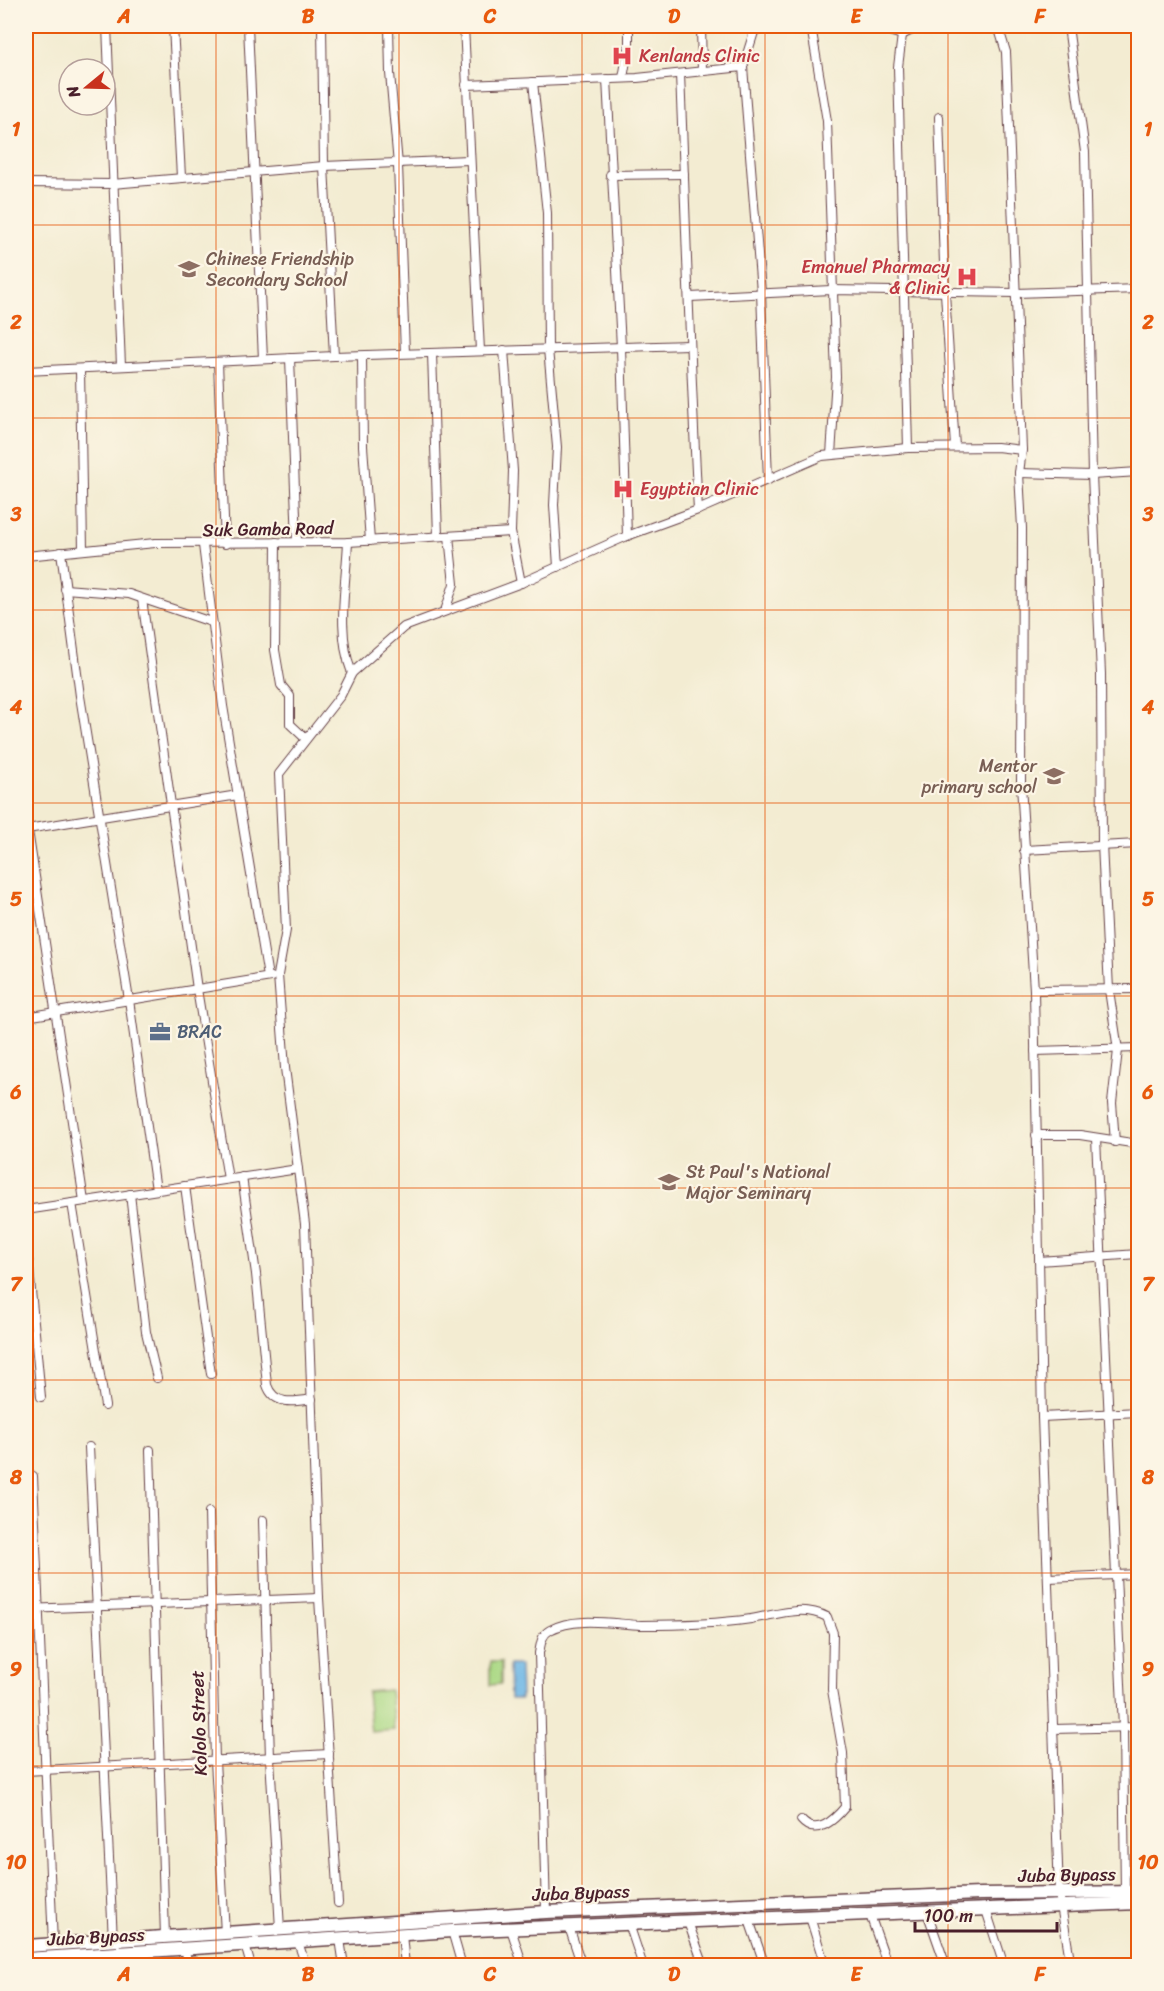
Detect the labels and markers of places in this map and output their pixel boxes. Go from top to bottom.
place label: Kenlands Clinic [639,40,760,72]
hospital icon: Kenlands Clinic [610,44,634,68]
place label: Chinese Friendship Secondary School [206,243,355,296]
place label: Emanuel Pharmacy & Clinic [801,251,951,304]
school or university icon: Chinese Friendship Secondary School [177,257,201,281]
hospital icon: Emanuel Pharmacy & Clinic [955,265,979,289]
place label: Egyptian Clinic [640,473,759,505]
hospital icon: Egyptian Clinic [611,477,635,501]
place label: Mentor primary school [921,750,1039,803]
school or university icon: Mentor primary school [1042,764,1066,788]
place label: BRAC [177,1016,222,1048]
office icon: BRAC [148,1020,172,1044]
place label: St Paul's National Major Seminary [686,1156,831,1209]
school or university icon: St Paul's National Major Seminary [657,1170,681,1194]

